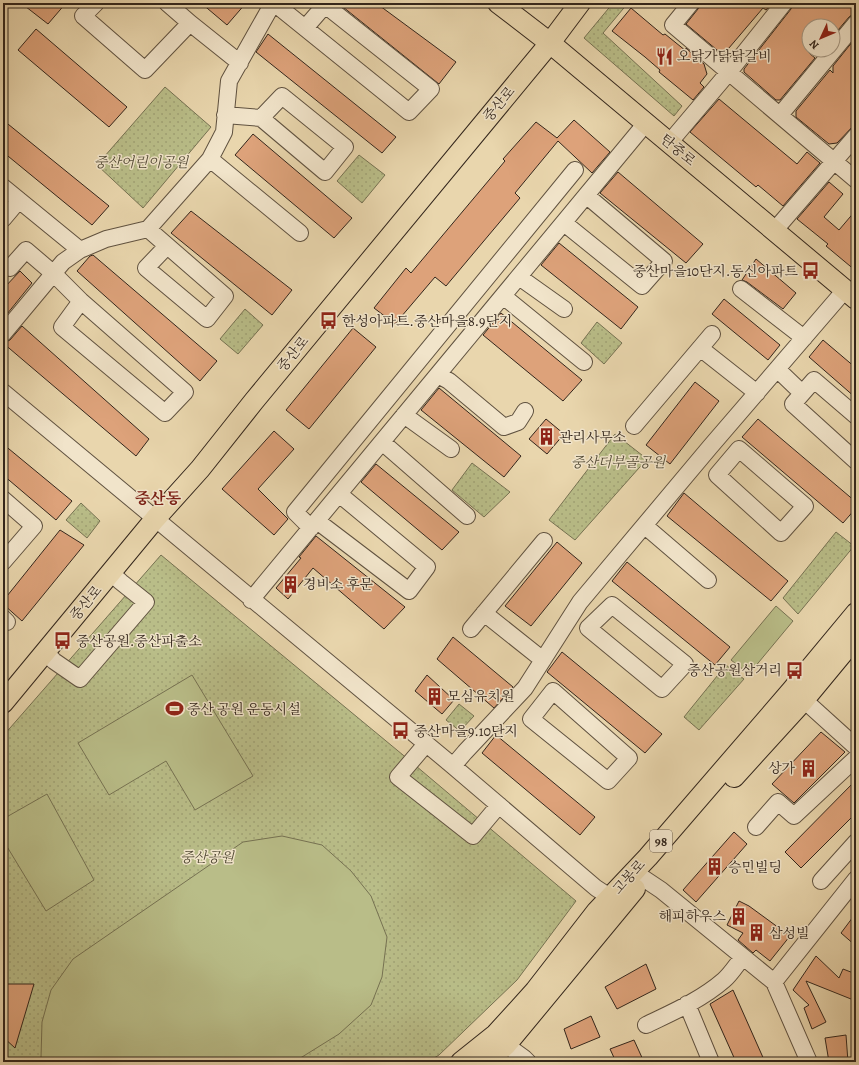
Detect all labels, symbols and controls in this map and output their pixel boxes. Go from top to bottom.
north arrow [801,18,841,58]
text: N [806,37,822,53]
restaurant icon: 오닭가닭닭갈비 [654,46,674,66]
place label: 오닭가닭닭갈비 [677,47,772,66]
street label: 중산로 [479,82,520,126]
street label: 탄중로 [656,130,700,171]
park label: 중산어린이공원 [94,153,190,172]
bus stop icon: 중산마을10단지.동신아파트 [801,261,821,281]
place label: 중산마을10단지.동신아파트 [633,262,798,281]
bus stop icon: 한성아파트.중산마을8.9단지 [319,311,339,331]
place label: 한성아파트.중산마을8.9단지 [342,312,512,331]
street label: 중산로 [273,332,313,376]
building icon: 관리사무소 [536,427,556,447]
place label: 관리사무소 [559,428,627,447]
park label: 중산더부골공원 [571,453,667,472]
district label: 중산동 [135,488,182,510]
building icon: 경비소 후문 [280,574,300,594]
place label: 경비소 후문 [303,575,373,594]
street label: 중산로 [66,581,107,625]
bus stop icon: 중산공원.중산파출소 [53,631,73,651]
place label: 중산공원.중산파출소 [76,632,202,651]
bus stop icon: 중산공원삼거리 [785,660,805,680]
place label: 중산공원삼거리 [687,661,782,680]
building icon: 모심유치원 [424,686,444,706]
place label: 모심유치원 [447,687,515,706]
sports icon: 중산 공원 운동시설 [164,699,184,719]
place label: 중산 공원 운동시설 [187,700,301,719]
bus stop icon: 중산마을9.10단지 [391,721,411,741]
place label: 중산마을9.10단지 [414,722,518,741]
building icon: 상가 [798,758,818,778]
place label: 상가 [768,759,795,778]
road number: 98 [650,830,672,852]
park label: 중산공원 [180,848,236,867]
street label: 고봉로 [608,855,650,898]
building icon: 승민빌딩 [705,857,725,877]
place label: 승민빌딩 [728,858,782,877]
building icon: 해피하우스 [729,906,749,926]
place label: 해피하우스 [658,907,726,926]
building icon: 삼성빌 [746,923,766,943]
place label: 삼성빌 [769,924,810,943]

